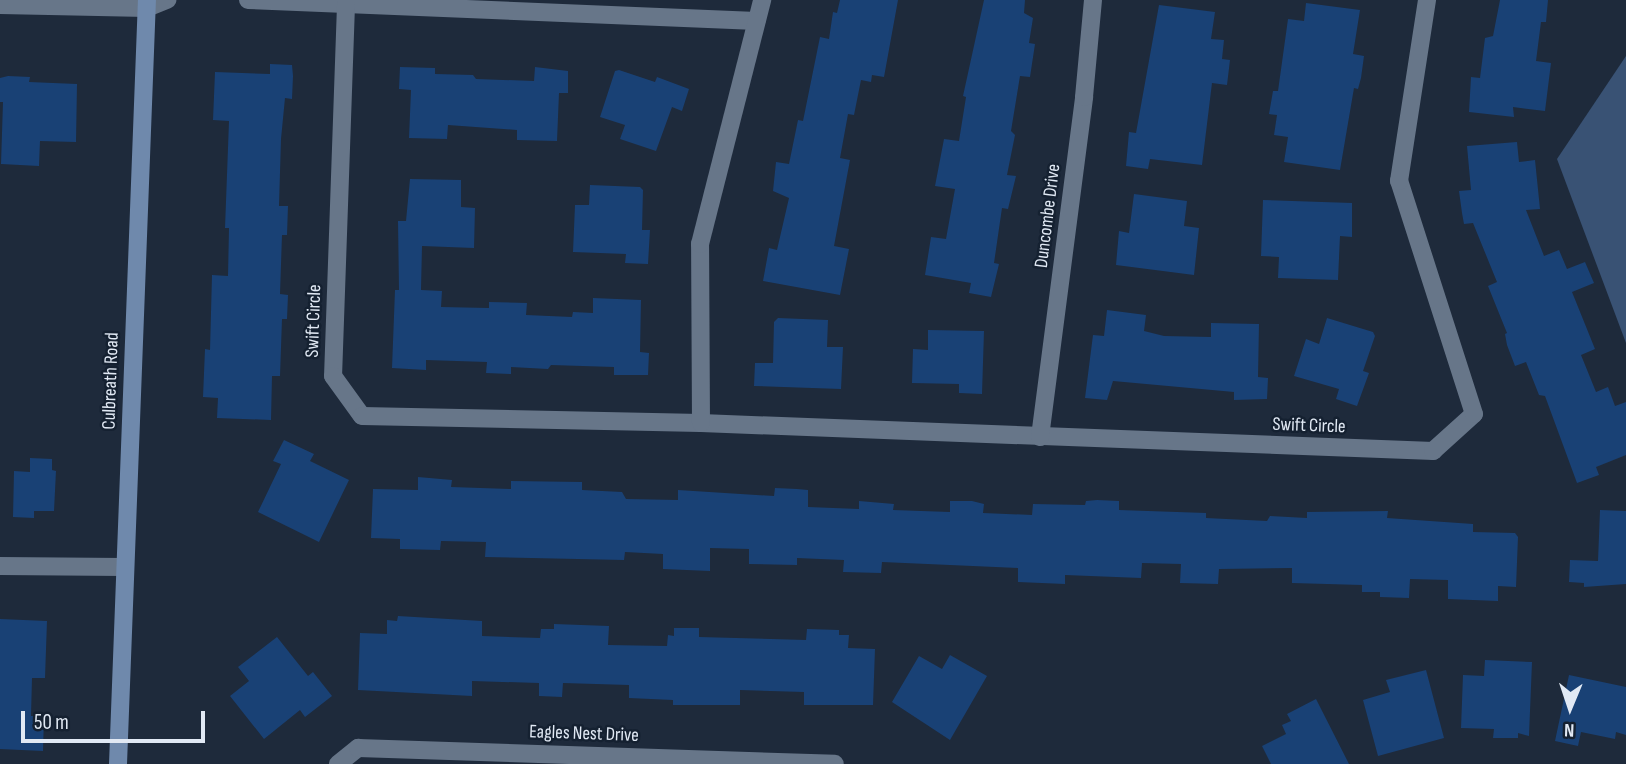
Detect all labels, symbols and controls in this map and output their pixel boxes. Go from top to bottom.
street label: Duncombe Drive [1030,163,1066,269]
street label: Swift Circle [301,284,327,358]
street label: Culbreath Road [98,332,124,430]
street label: Swift Circle [1272,413,1346,439]
north arrow [1535,673,1605,743]
scale bar [24,698,208,742]
text: 50 m [34,710,69,735]
text: N [1564,718,1575,741]
street label: Eagles Nest Drive [529,721,639,747]

